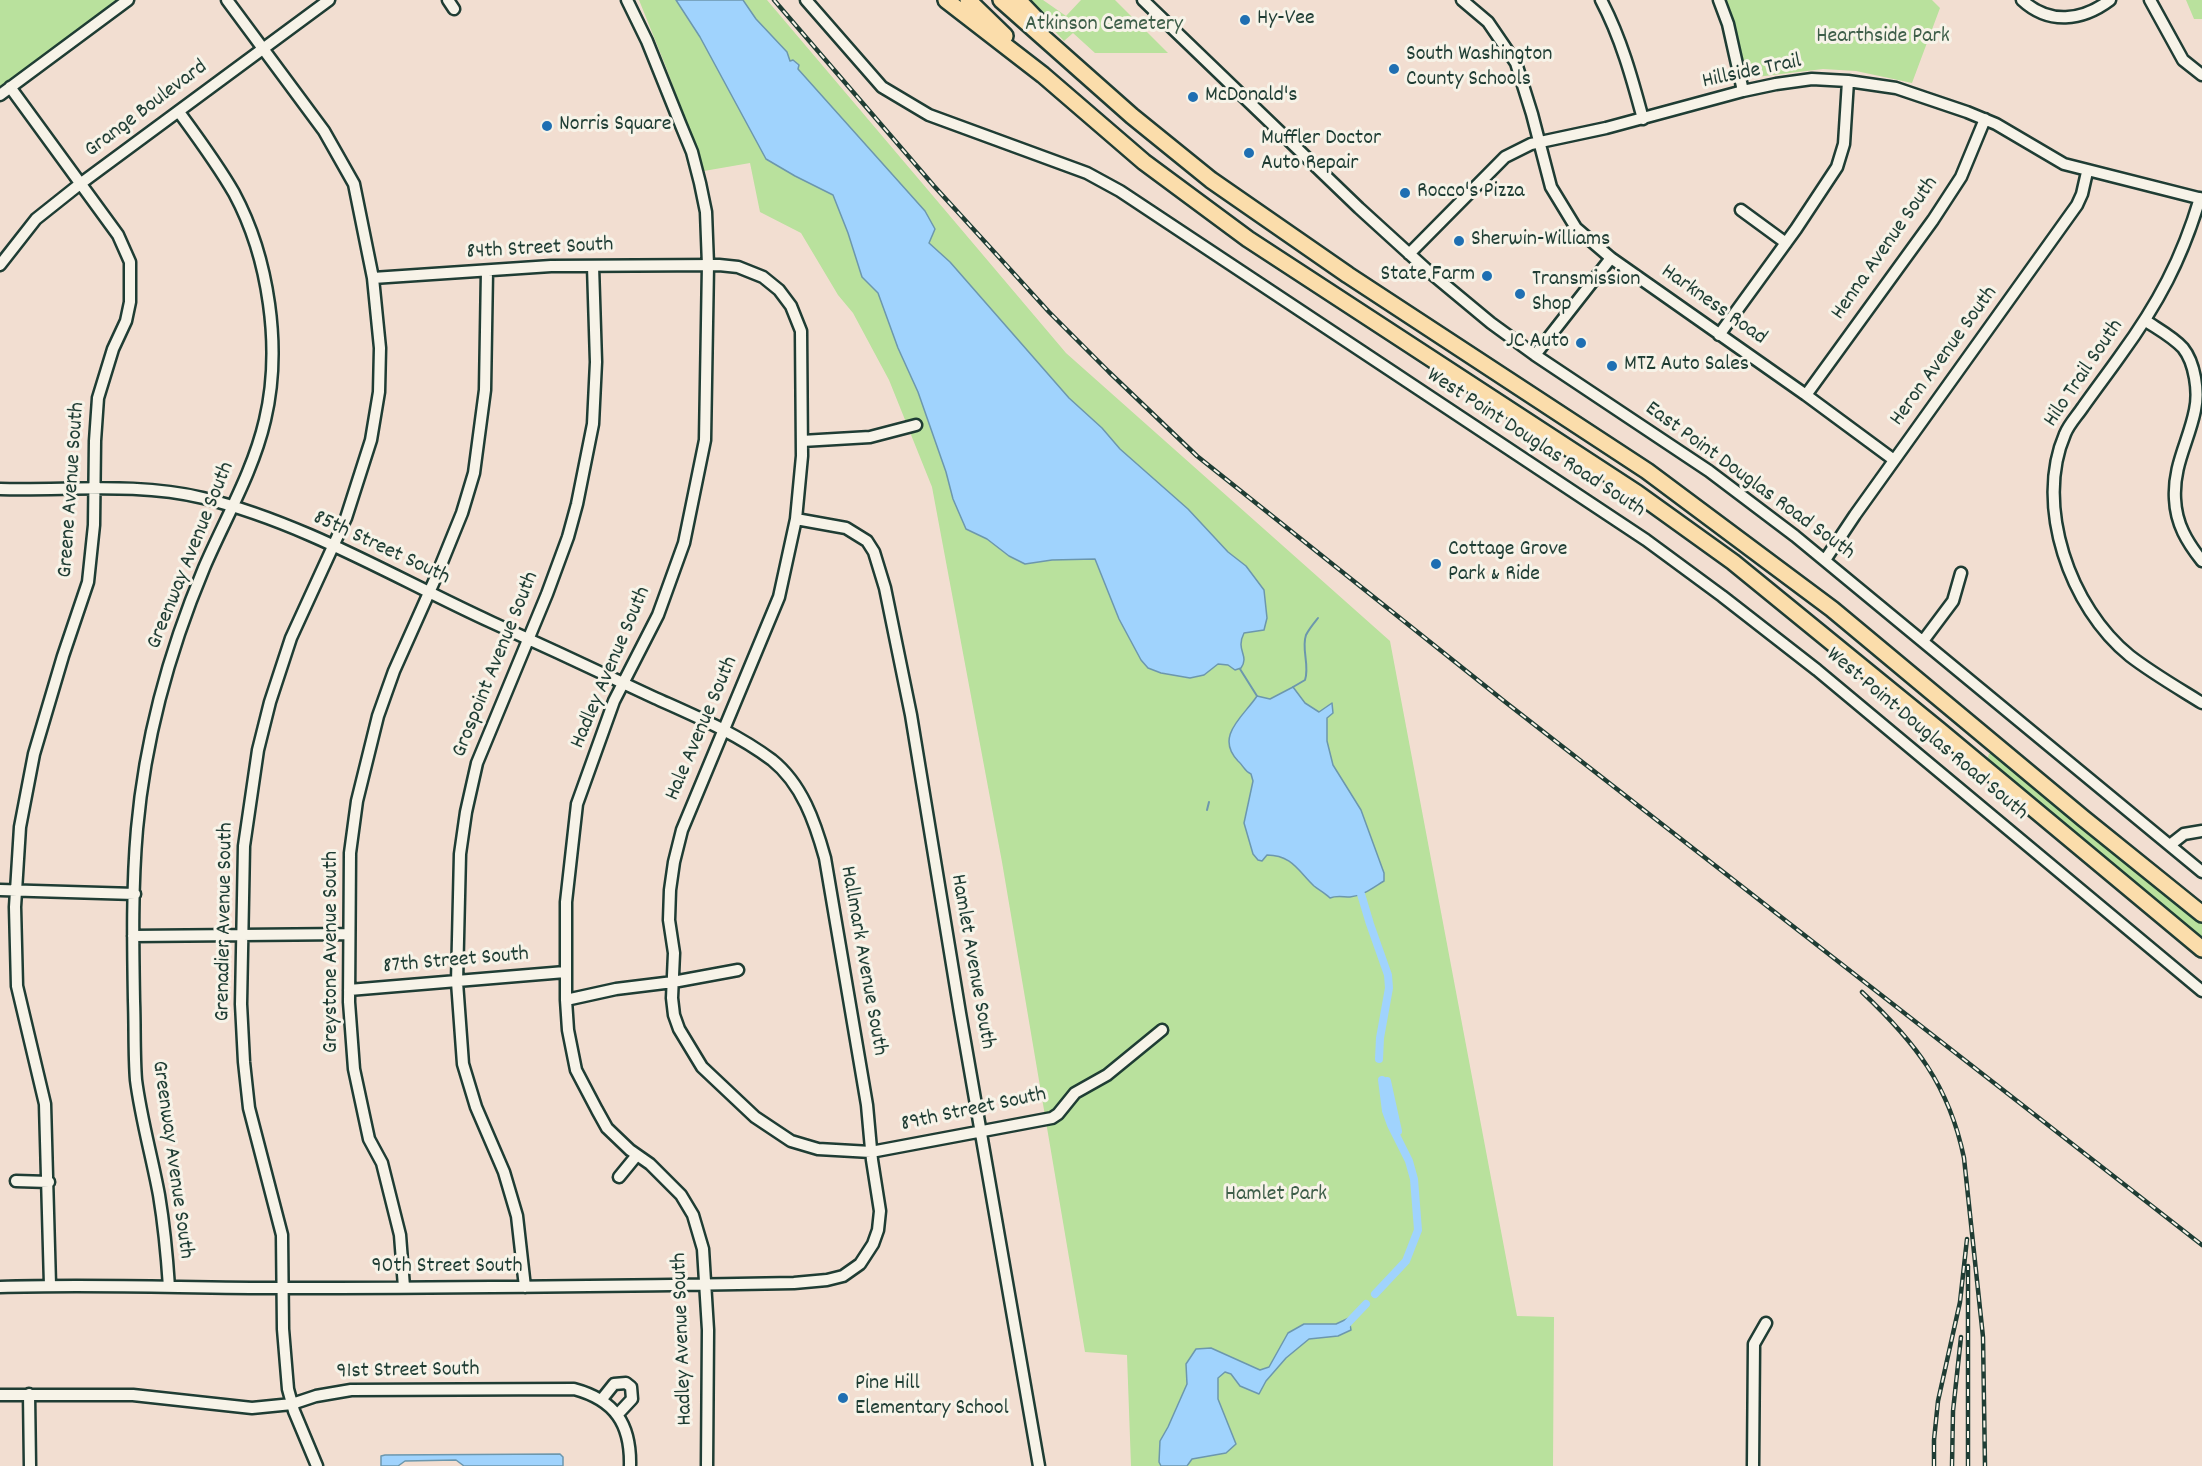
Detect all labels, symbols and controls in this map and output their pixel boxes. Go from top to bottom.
place label: Hy-Vee [1257,7,1315,33]
park label: Atkinson Cemetery [1025,13,1183,39]
marker: Hy-Vee [1238,13,1252,27]
park label: Hearthside Park [1816,25,1950,51]
place label: South Washington County Schools [1406,43,1552,94]
street label: Hillside Trail [1700,50,1804,96]
street label: Grange Boulevard [80,55,214,165]
marker: South Washington County Schools [1387,62,1401,76]
place label: McDonald's [1205,84,1298,110]
marker: McDonald's [1186,90,1200,104]
place label: Norris Square [559,113,671,139]
marker: Norris Square [540,119,554,133]
place label: Muffler Doctor Auto Repair [1261,127,1381,178]
marker: Muffler Doctor Auto Repair [1242,146,1256,160]
street label: Henna Avenue South [1827,172,1945,326]
place label: Rocco's Pizza [1417,180,1525,206]
marker: Rocco's Pizza [1398,186,1412,200]
place label: Sherwin-Williams [1471,228,1610,254]
street label: 84th Street South [466,233,614,267]
marker: Sherwin-Williams [1452,234,1466,248]
street label: Harkness Road [1655,260,1771,352]
place label: State Farm [1381,263,1475,289]
place label: Transmission Shop [1532,268,1640,320]
marker: State Farm [1480,269,1494,283]
street label: Heron Avenue South [1885,282,2005,432]
marker: Transmission Shop [1513,287,1527,301]
street label: Hilo Trail South [2039,315,2131,433]
place label: JC Auto [1506,330,1569,356]
marker: JC Auto [1574,336,1588,350]
place label: MTZ Auto Sales [1624,353,1749,379]
marker: MTZ Auto Sales [1605,359,1619,373]
street label: West Point Douglas Road South [1421,363,1649,525]
street label: East Point Douglas Road South [1639,397,1859,567]
street label: Greene Avenue South [54,401,92,579]
street label: Greenway Avenue South [142,459,242,653]
street label: 85th Street South [308,506,454,592]
place label: Cottage Grove Park & Ride [1448,538,1567,590]
marker: Cottage Grove Park & Ride [1429,557,1443,571]
street label: Grospoint Avenue South [448,568,546,762]
street label: Hadley Avenue South [566,583,658,753]
street label: West Point Douglas Road South [1820,643,2032,827]
street label: Hale Avenue South [661,653,745,805]
street label: Grenadier Avenue South [211,822,241,1022]
street label: Greystone Avenue South [320,851,346,1053]
street label: Hallmark Avenue South [832,864,892,1058]
street label: Hamlet Avenue South [943,872,999,1052]
street label: 87th Street South [382,942,530,982]
street label: Greenway Avenue South [144,1059,198,1261]
street label: 89th Street South [899,1083,1049,1139]
park label: Hamlet Park [1225,1183,1327,1209]
street label: Hadley Avenue South [668,1252,700,1426]
street label: 90th Street South [372,1255,522,1281]
street label: 91st Street South [336,1358,480,1386]
place label: Pine Hill Elementary School [855,1372,1009,1424]
marker: Pine Hill Elementary School [836,1391,850,1405]

